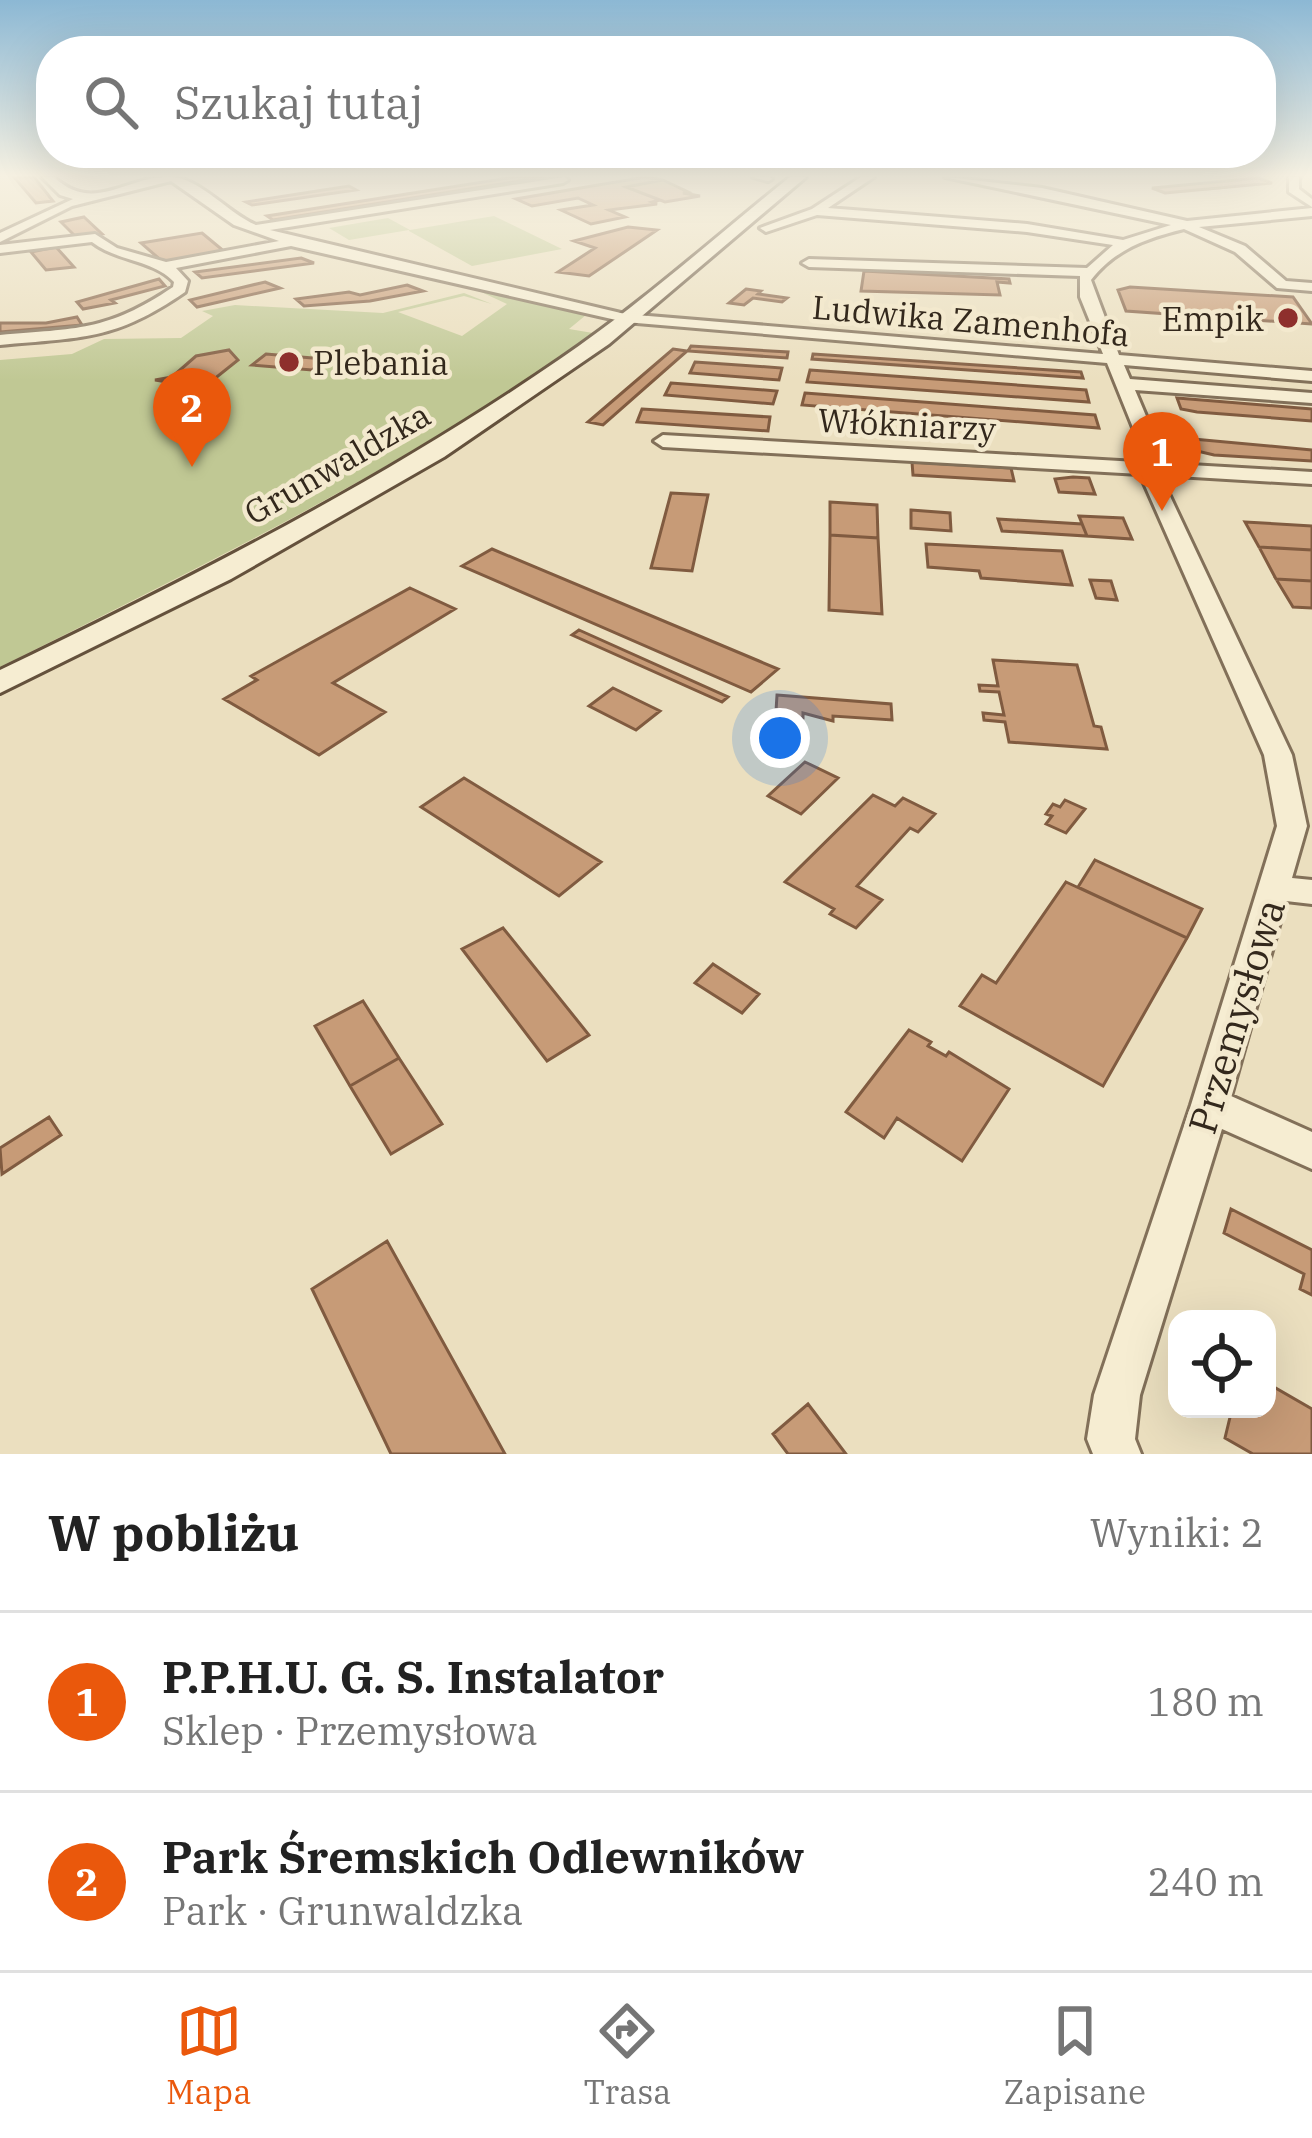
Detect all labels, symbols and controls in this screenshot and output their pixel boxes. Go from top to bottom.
search box [36,36,1276,168]
icon: search [78,69,144,135]
text: Szukaj tutaj [174,73,423,131]
street label: Ludwika Zamenhofa [811,285,1131,355]
place label: Empik [1162,297,1264,340]
marker: Empik [1275,305,1301,331]
place label: Plebania [313,341,449,384]
marker: Plebania [276,349,302,375]
pin: 2 [153,368,231,467]
street label: Grunwaldzka [236,392,438,534]
street label: Włókniarzy [817,398,998,450]
pin: 1 [1123,412,1201,511]
your location [750,708,810,768]
street label: Przemysłowa [1176,892,1296,1140]
map controls [1168,1310,1276,1418]
button: locate [1168,1310,1276,1418]
text: W pobliżu [48,1499,299,1565]
text: Wyniki: 2 [1090,1507,1264,1558]
text: P.P.H.U. G. S. Instalator [162,1647,664,1705]
text: 1 [75,1676,99,1727]
text: 180 m [1148,1676,1264,1727]
text: Sklep · Przemysłowa [162,1705,538,1756]
text: Park Śremskich Odlewników [162,1827,805,1885]
text: 2 [75,1856,99,1907]
text: 240 m [1148,1856,1264,1907]
text: Park · Grunwaldzka [162,1885,523,1936]
tab: Mapa [166,1998,251,2113]
tab: Trasa [584,1998,671,2113]
tab: Zapisane [1003,1998,1146,2113]

